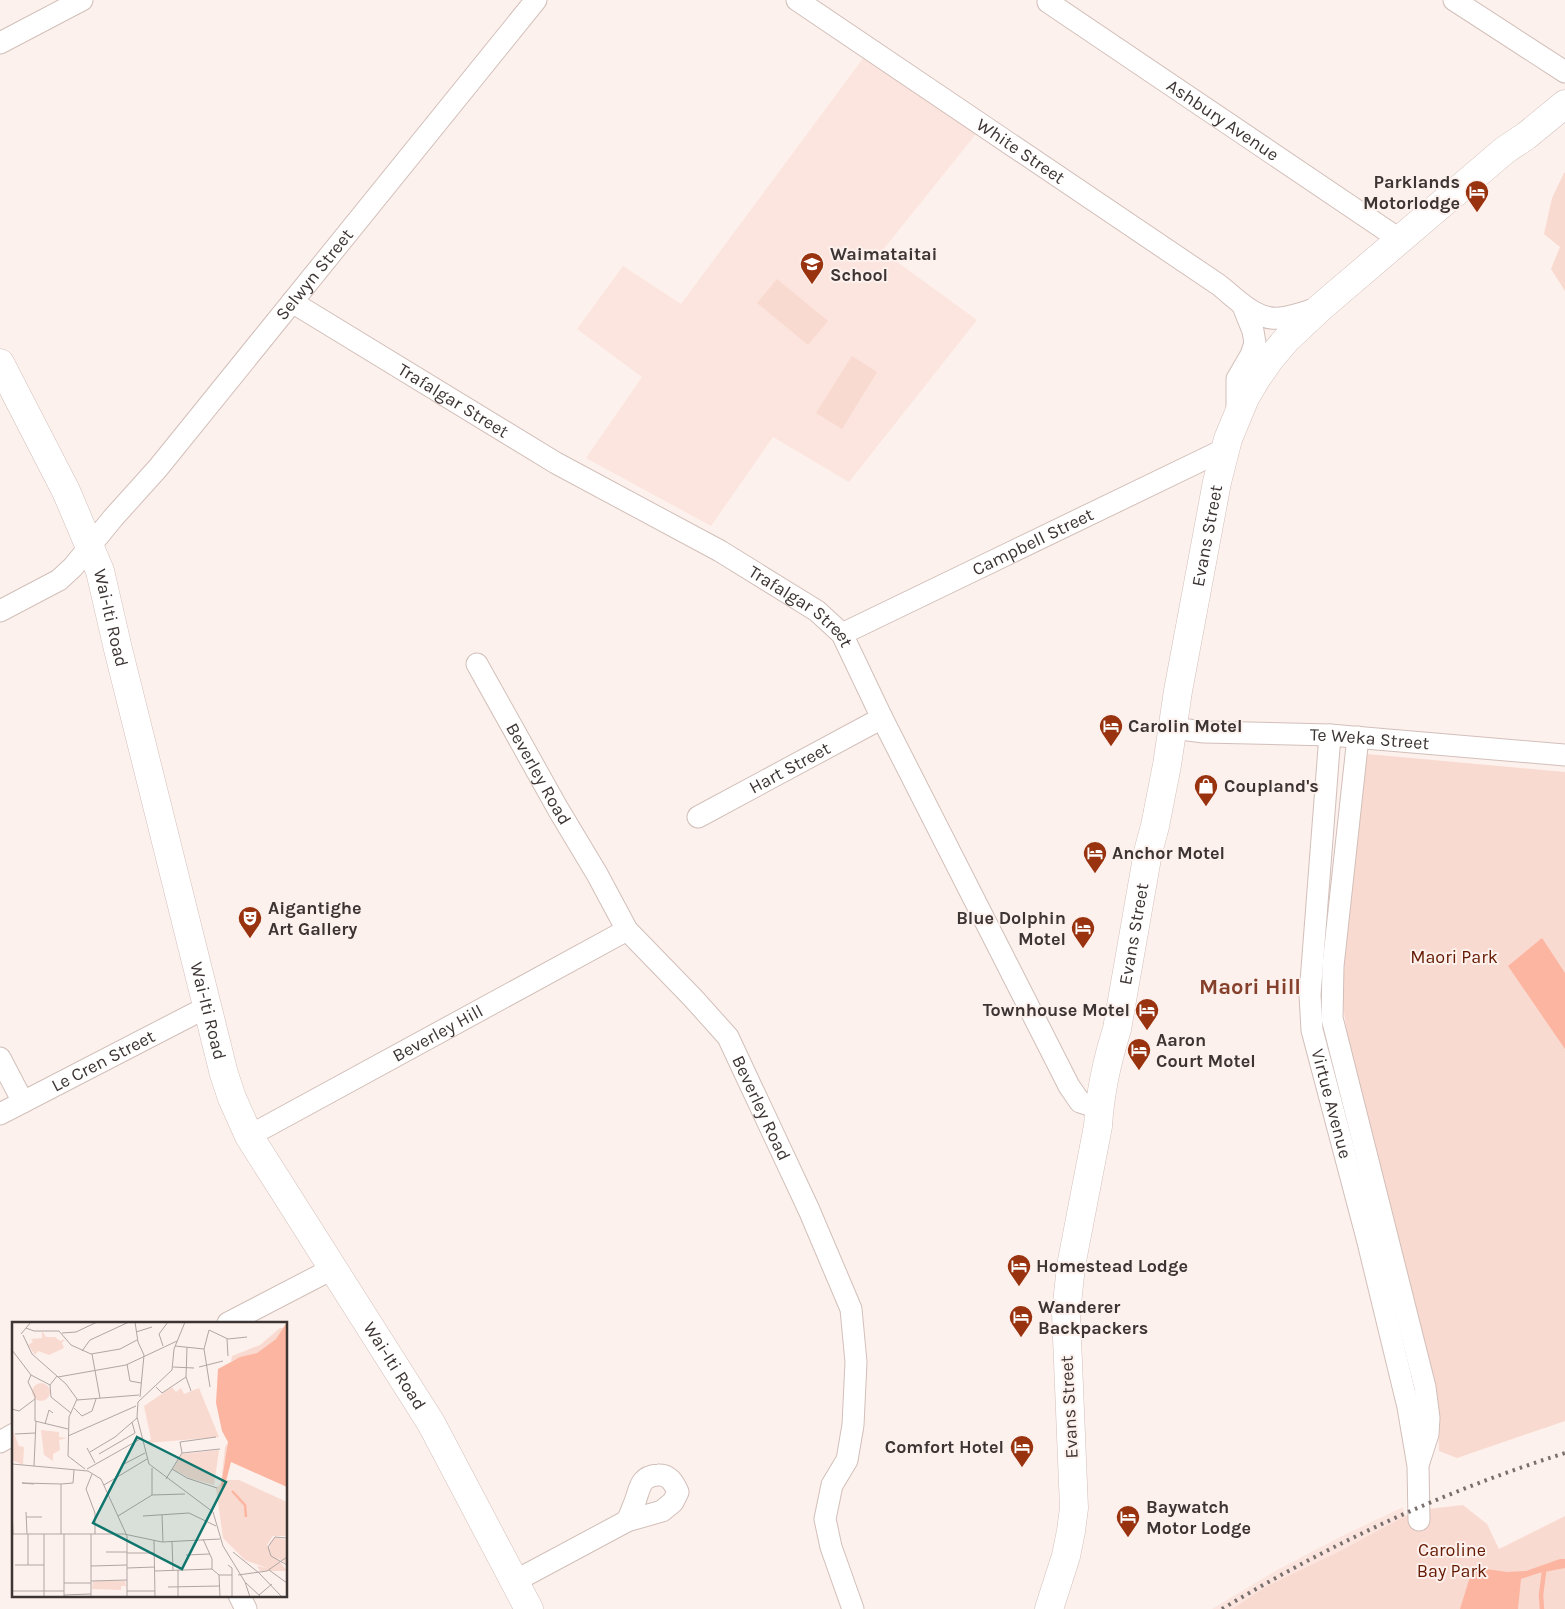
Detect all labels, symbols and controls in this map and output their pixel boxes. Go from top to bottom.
street label: Ashbury Avenue [1163,74,1283,166]
street label: White Street [972,113,1069,189]
place label: Parklands Motorlodge [1363,171,1460,214]
hotel icon: Parklands Motorlodge [1464,179,1490,213]
street label: Selwyn Street [271,224,358,325]
place label: Waimataitai School [830,243,937,286]
school or university icon: Waimataitai School [799,251,825,285]
street label: Trafalgar Street [394,358,513,443]
street label: Evans Street [1187,483,1227,588]
street label: Campbell Street [969,503,1097,580]
street label: Trafalgar Street [745,560,858,651]
street label: Wai-Iti Road [89,567,133,669]
hotel icon: Carolin Motel [1098,713,1124,747]
place label: Carolin Motel [1128,715,1242,737]
street label: Beverley Road [501,719,576,829]
street label: Te Weka Street [1310,724,1430,754]
street label: Hart Street [745,737,834,798]
shop icon: Coupland's [1193,773,1219,807]
place label: Coupland's [1224,775,1319,797]
hotel icon: Anchor Motel [1082,840,1108,874]
place label: Anchor Motel [1112,842,1225,864]
street label: Evans Street [1114,881,1153,987]
place label: Aigantighe Art Gallery [268,897,362,940]
theatre icon: Aigantighe Art Gallery [237,905,263,939]
place label: Blue Dolphin Motel [956,907,1066,950]
hotel icon: Blue Dolphin Motel [1070,915,1096,949]
park label: Maori Park [1410,946,1498,968]
street label: Wai-Iti Road [185,960,231,1062]
district label: Maori Hill [1199,974,1301,1000]
hotel icon: Townhouse Motel [1134,997,1160,1031]
place label: Townhouse Motel [983,999,1130,1021]
street label: Beverley Hill [389,1000,487,1067]
street label: Le Cren Street [48,1025,159,1097]
place label: Aaron Court Motel [1156,1029,1256,1072]
hotel icon: Aaron Court Motel [1126,1037,1152,1071]
street label: Virtue Avenue [1306,1046,1356,1161]
street label: Beverley Road [727,1052,795,1164]
hotel icon: Homestead Lodge [1006,1253,1032,1287]
place label: Homestead Lodge [1036,1255,1188,1277]
place label: Wanderer Backpackers [1038,1296,1148,1339]
hotel icon: Wanderer Backpackers [1008,1304,1034,1338]
street label: Wai-Iti Road [359,1318,431,1414]
inset map [12,1322,288,1596]
street label: Evans Street [1055,1355,1083,1459]
hotel icon: Comfort Hotel [1009,1434,1035,1468]
place label: Comfort Hotel [885,1436,1004,1458]
place label: Baywatch Motor Lodge [1146,1496,1251,1539]
hotel icon: Baywatch Motor Lodge [1115,1504,1141,1538]
park label: Caroline Bay Park [1417,1539,1487,1582]

